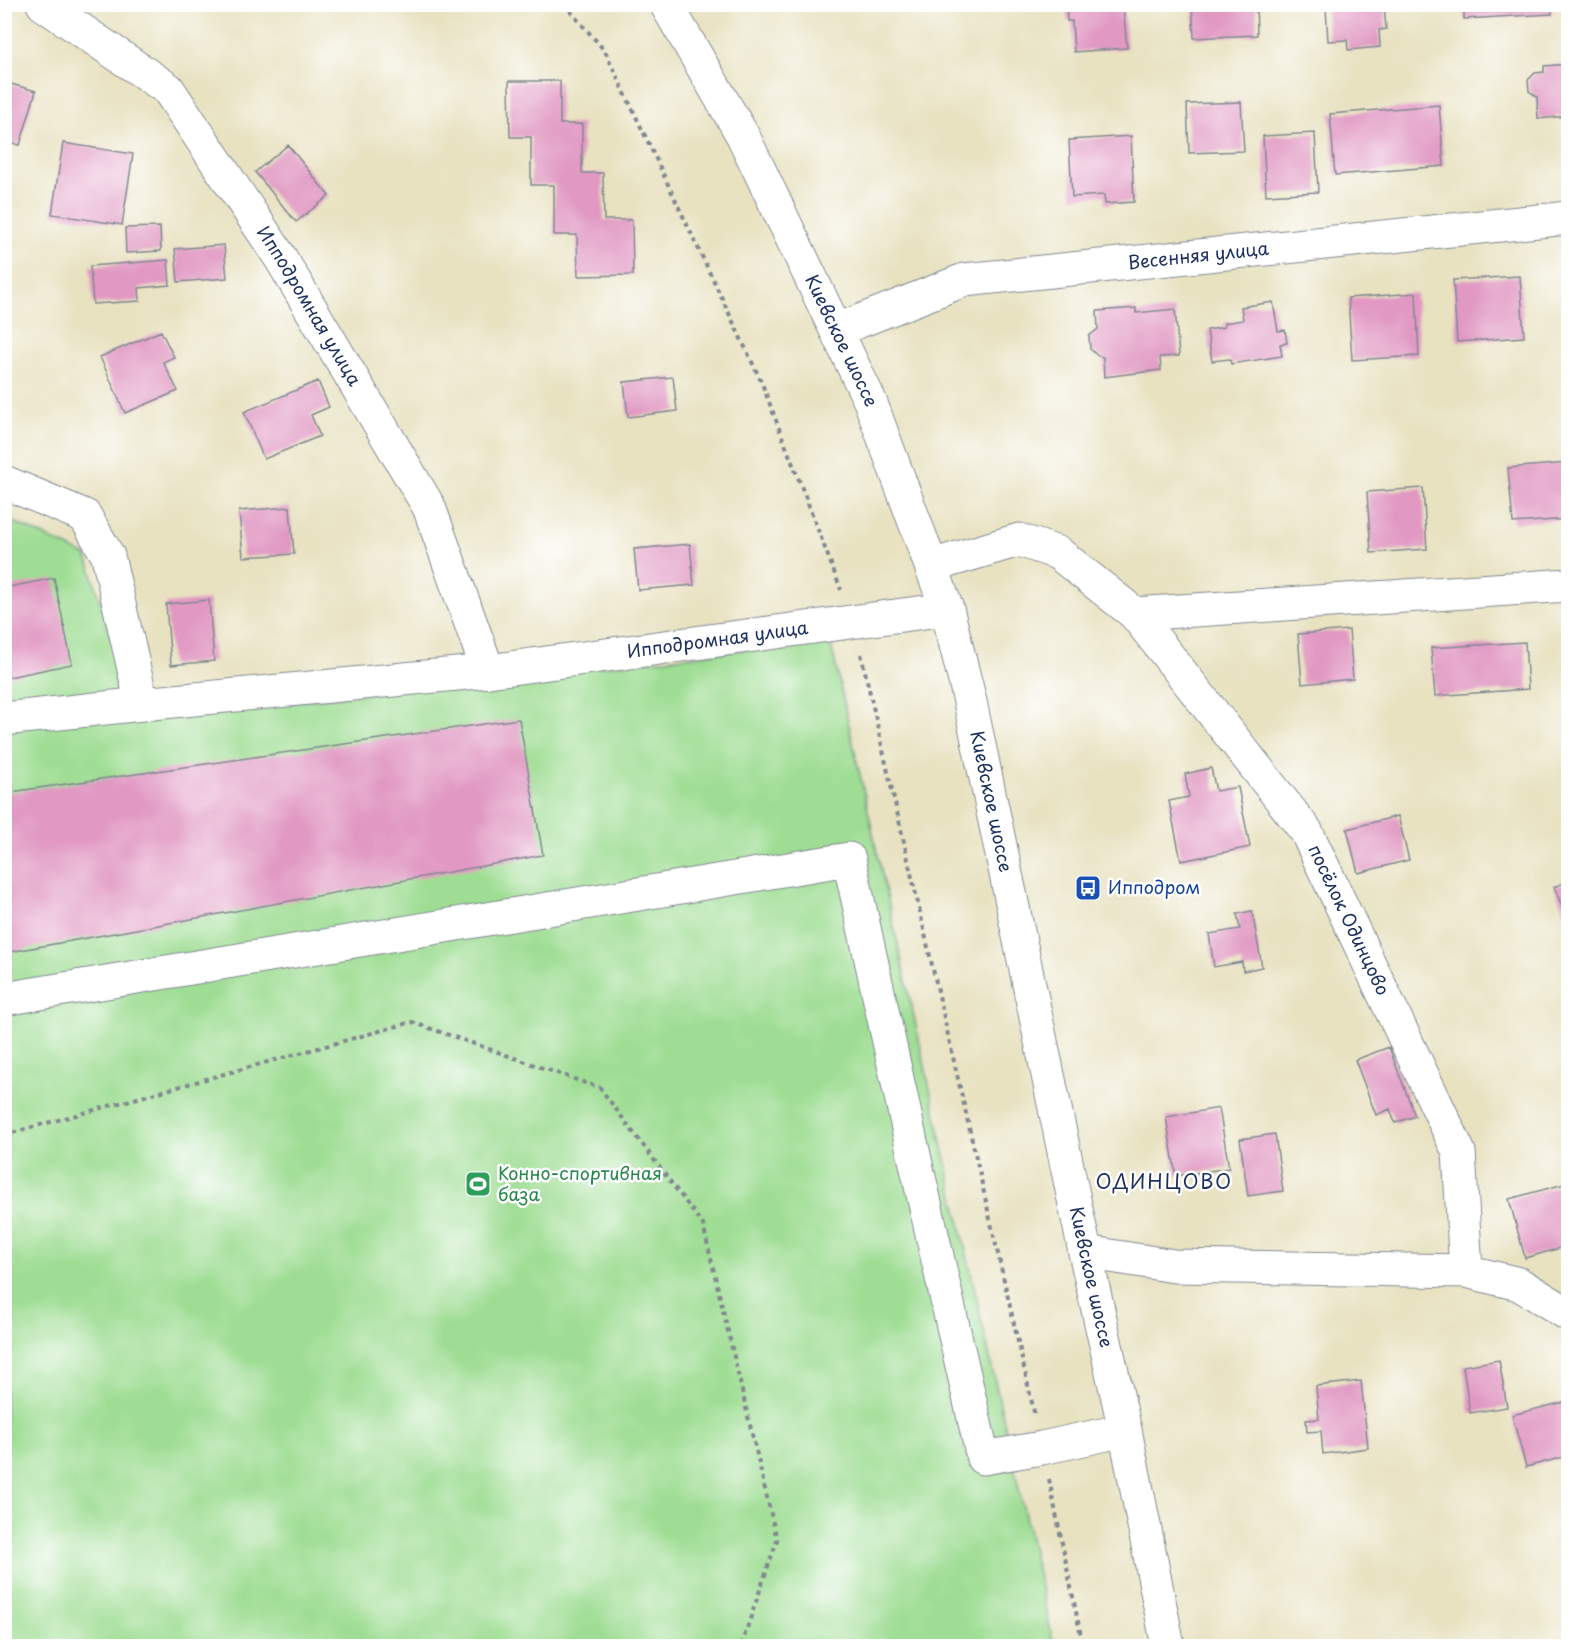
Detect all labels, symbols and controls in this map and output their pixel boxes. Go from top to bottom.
street label: Ипподромная улица [251,220,369,391]
street label: Весенняя улица [1126,234,1271,275]
street label: Киевское шоссе [799,270,886,410]
street label: Ипподромная улица [625,613,810,664]
street label: Киевское шоссе [964,728,1020,874]
street label: посёлок Одинцово [1302,839,1397,1000]
bus stop icon: Ипподром [1073,873,1103,903]
place label: Ипподром [1108,873,1200,900]
place label: Конно-спортивная база [498,1159,662,1207]
district label: ОДИНЦОВО [1095,1166,1233,1196]
sports icon: Конно-спортивная база [463,1169,493,1199]
street label: Киевское шоссе [1064,1204,1121,1350]

